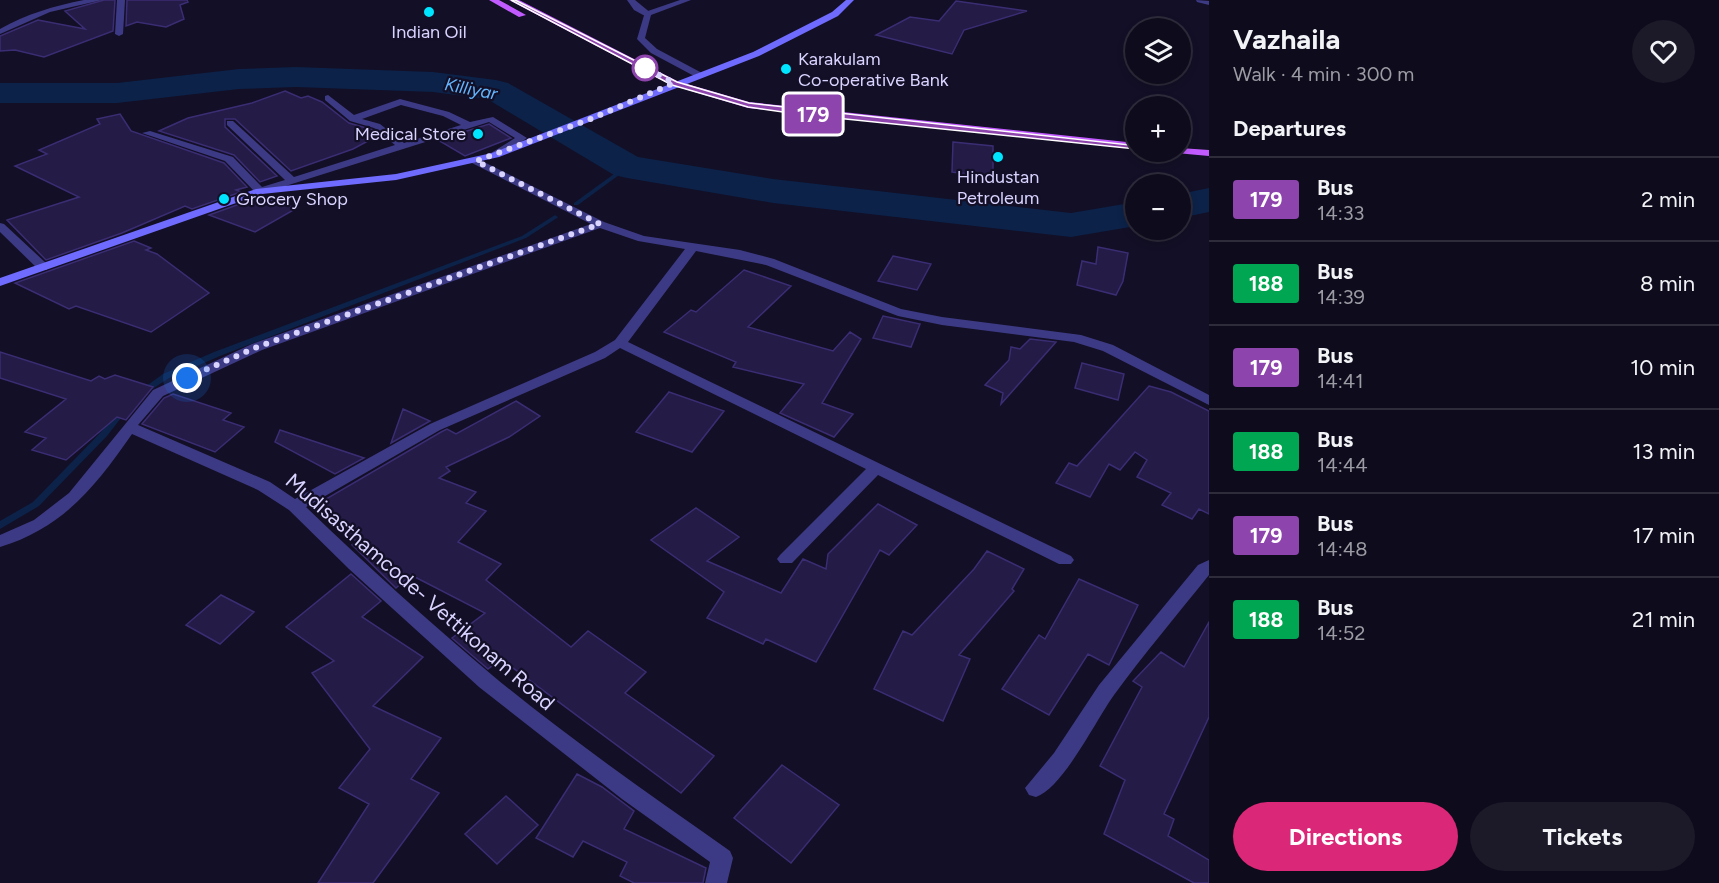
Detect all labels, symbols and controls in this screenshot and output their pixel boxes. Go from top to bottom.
marker: Indian Oil [422,5,436,19]
map controls [1125,18,1191,240]
button: layers [1125,18,1191,84]
button: heart [1632,20,1695,83]
place label: Indian Oil [391,21,467,43]
text: Vazhaila [1233,22,1340,56]
place label: Karakulam Co-operative Bank [798,48,949,91]
unlabelled marker [632,55,658,81]
marker: Karakulam Co-operative Bank [779,62,793,76]
text: Walk · 4 min · 300 m [1233,62,1414,86]
water label: Killiyar [443,73,500,105]
line badge: 179 [778,94,848,134]
button: + [1125,96,1191,162]
text: 179 [797,102,829,127]
text: Departures [1233,115,1346,142]
place label: Medical Store [355,123,466,145]
marker: Medical Store [471,127,485,141]
marker: Hindustan Petroleum [991,150,1005,164]
place label: Hindustan Petroleum [957,166,1039,209]
button: − [1125,174,1191,240]
text: Bus [1317,174,1353,201]
text: 2 min [1641,186,1695,213]
text: 179 [1250,187,1282,212]
place label: Grocery Shop [236,188,348,210]
marker: Grocery Shop [217,192,231,206]
text: 14:33 [1317,201,1365,225]
text: Bus [1317,258,1353,285]
text: 8 min [1640,270,1695,297]
text: 188 [1249,271,1283,296]
text: 14:39 [1317,285,1365,309]
text: Bus [1317,342,1353,369]
text: 10 min [1630,354,1695,381]
text: 179 [1250,355,1282,380]
your location [172,363,202,393]
text: 14:41 [1317,369,1363,393]
text: Bus [1317,426,1353,453]
text: 13 min [1632,438,1695,465]
text: 188 [1249,439,1283,464]
text: 14:44 [1317,453,1368,477]
street label: Mudisasthamcode- Vettikonam Road [281,468,560,715]
text: Bus [1317,510,1353,537]
text: 17 min [1633,522,1695,549]
text: 179 [1250,523,1282,548]
text: 14:48 [1317,537,1367,561]
text: Bus [1317,594,1353,621]
text: 21 min [1632,606,1695,633]
text: 188 [1249,607,1283,632]
text: 14:52 [1317,621,1365,645]
button: Directions [1233,802,1458,871]
button: Tickets [1470,802,1695,871]

